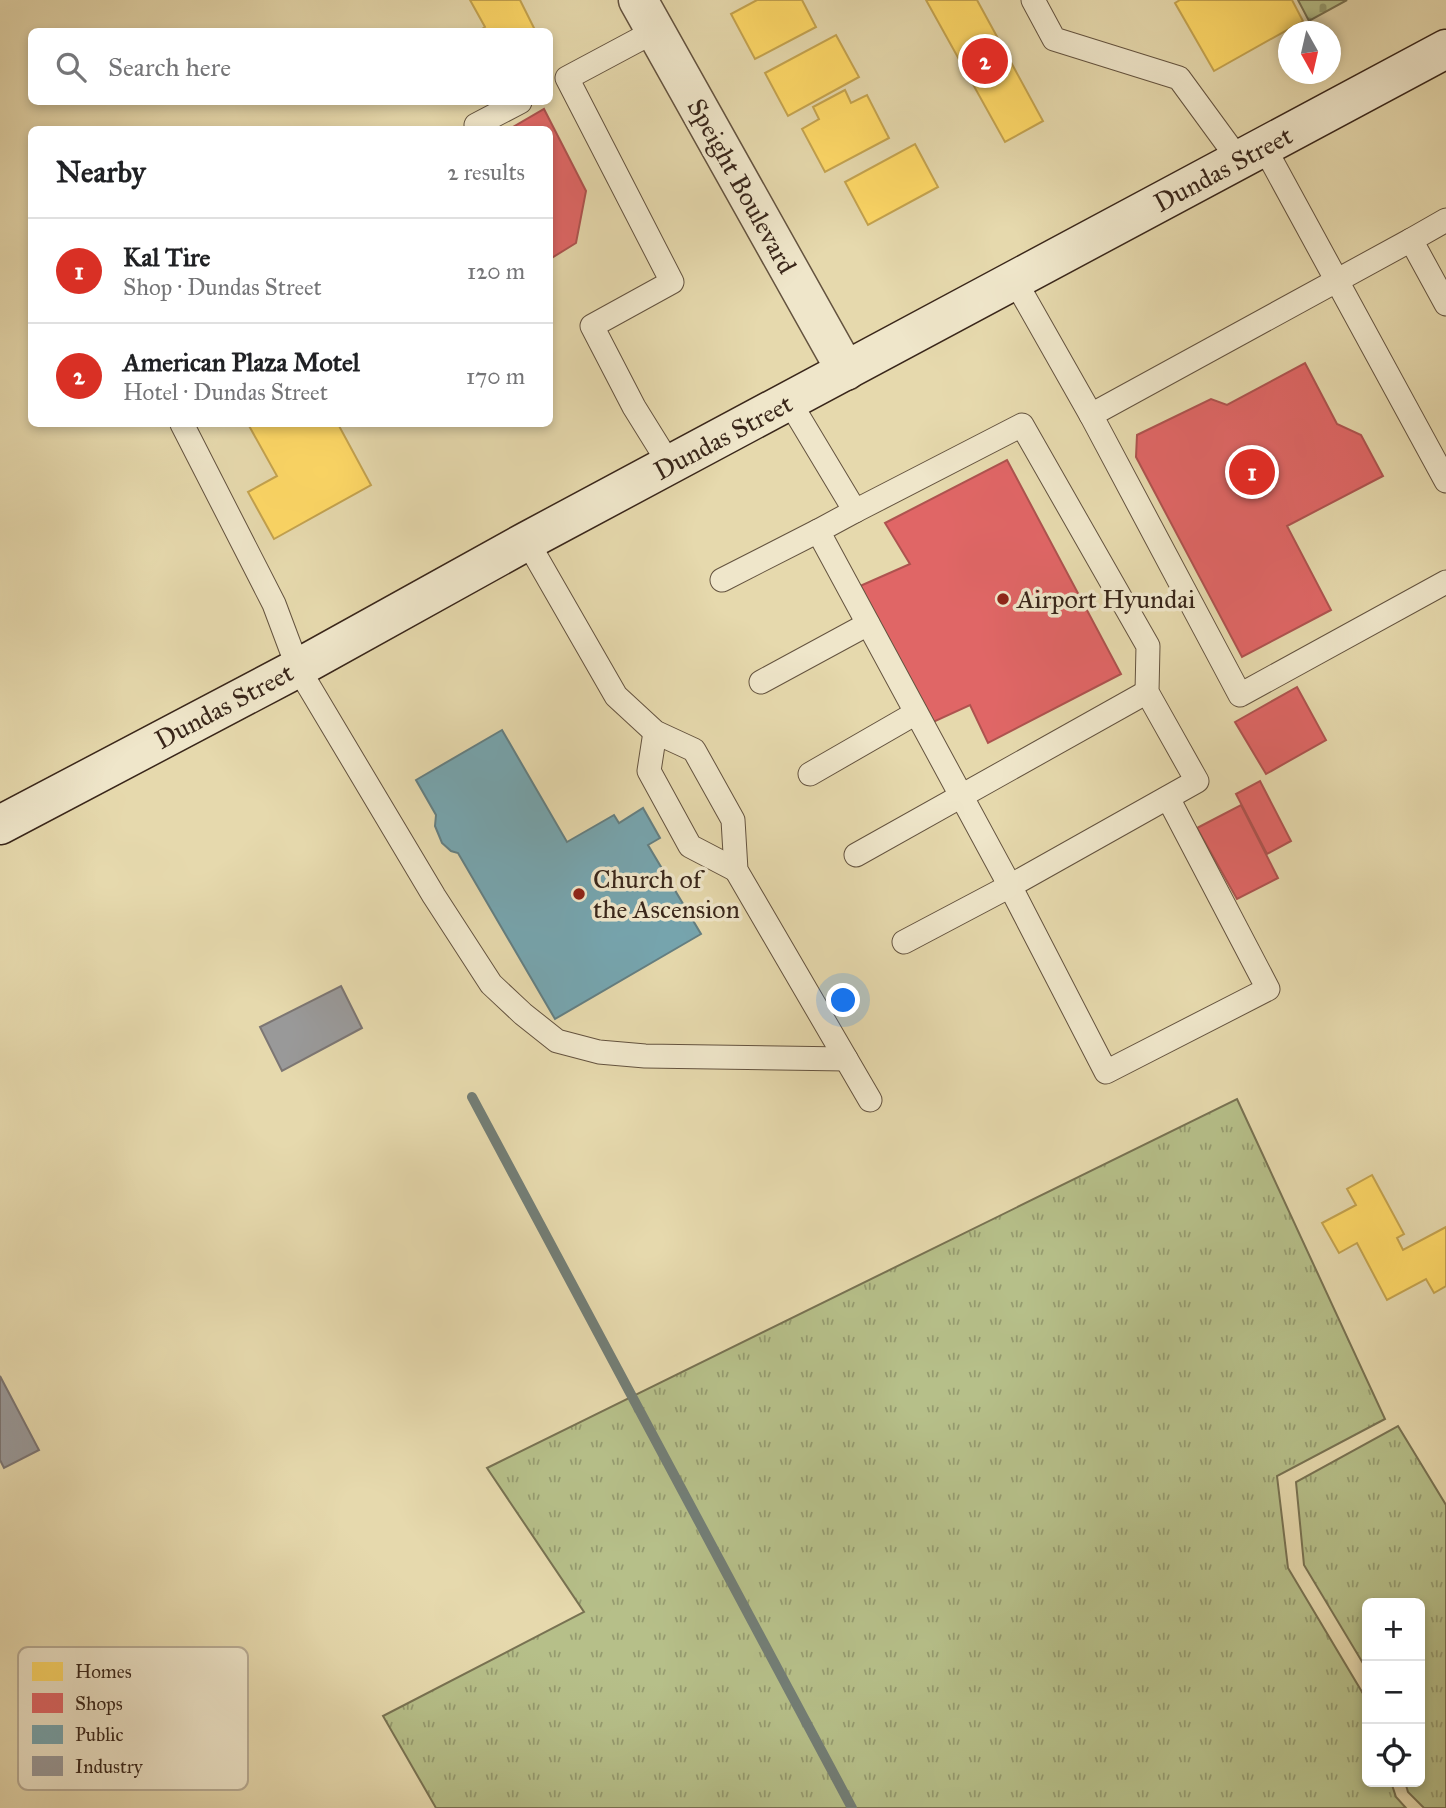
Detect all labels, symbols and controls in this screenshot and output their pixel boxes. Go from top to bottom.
north arrow [1278,21,1341,84]
search box [28,28,553,105]
pin: 2 [962,35,1008,87]
icon: search [52,48,90,86]
text: Search here [108,51,231,83]
street label: Speight Boulevard [681,93,803,279]
street label: Dundas Street [1148,119,1298,219]
text: Nearby [56,154,146,190]
text: 2 results [447,158,525,186]
text: Kal Tire [123,241,210,273]
text: 1 [74,257,84,285]
text: 120 m [467,257,525,285]
text: Shop · Dundas Street [123,273,322,301]
text: American Plaza Motel [123,346,360,378]
text: 2 [73,362,85,390]
text: 170 m [466,362,525,390]
text: Hotel · Dundas Street [123,378,328,406]
street label: Dundas Street [648,387,798,487]
pin: 1 [1229,446,1275,498]
place label: Airport Hyundai [1016,583,1195,615]
marker: Airport Hyundai [995,591,1011,607]
street label: Dundas Street [149,656,299,756]
place label: Church of the Ascension [593,863,740,925]
marker: Church of the Ascension [571,886,587,902]
your location [826,983,860,1017]
map controls [1362,1598,1425,1787]
button: + [1362,1598,1425,1661]
legend [18,1647,248,1790]
text: Homes [75,1660,132,1683]
button: − [1362,1661,1425,1724]
text: Shops [75,1692,123,1715]
text: Public [75,1723,123,1746]
button: locate [1362,1724,1425,1787]
text: Industry [75,1755,144,1778]

